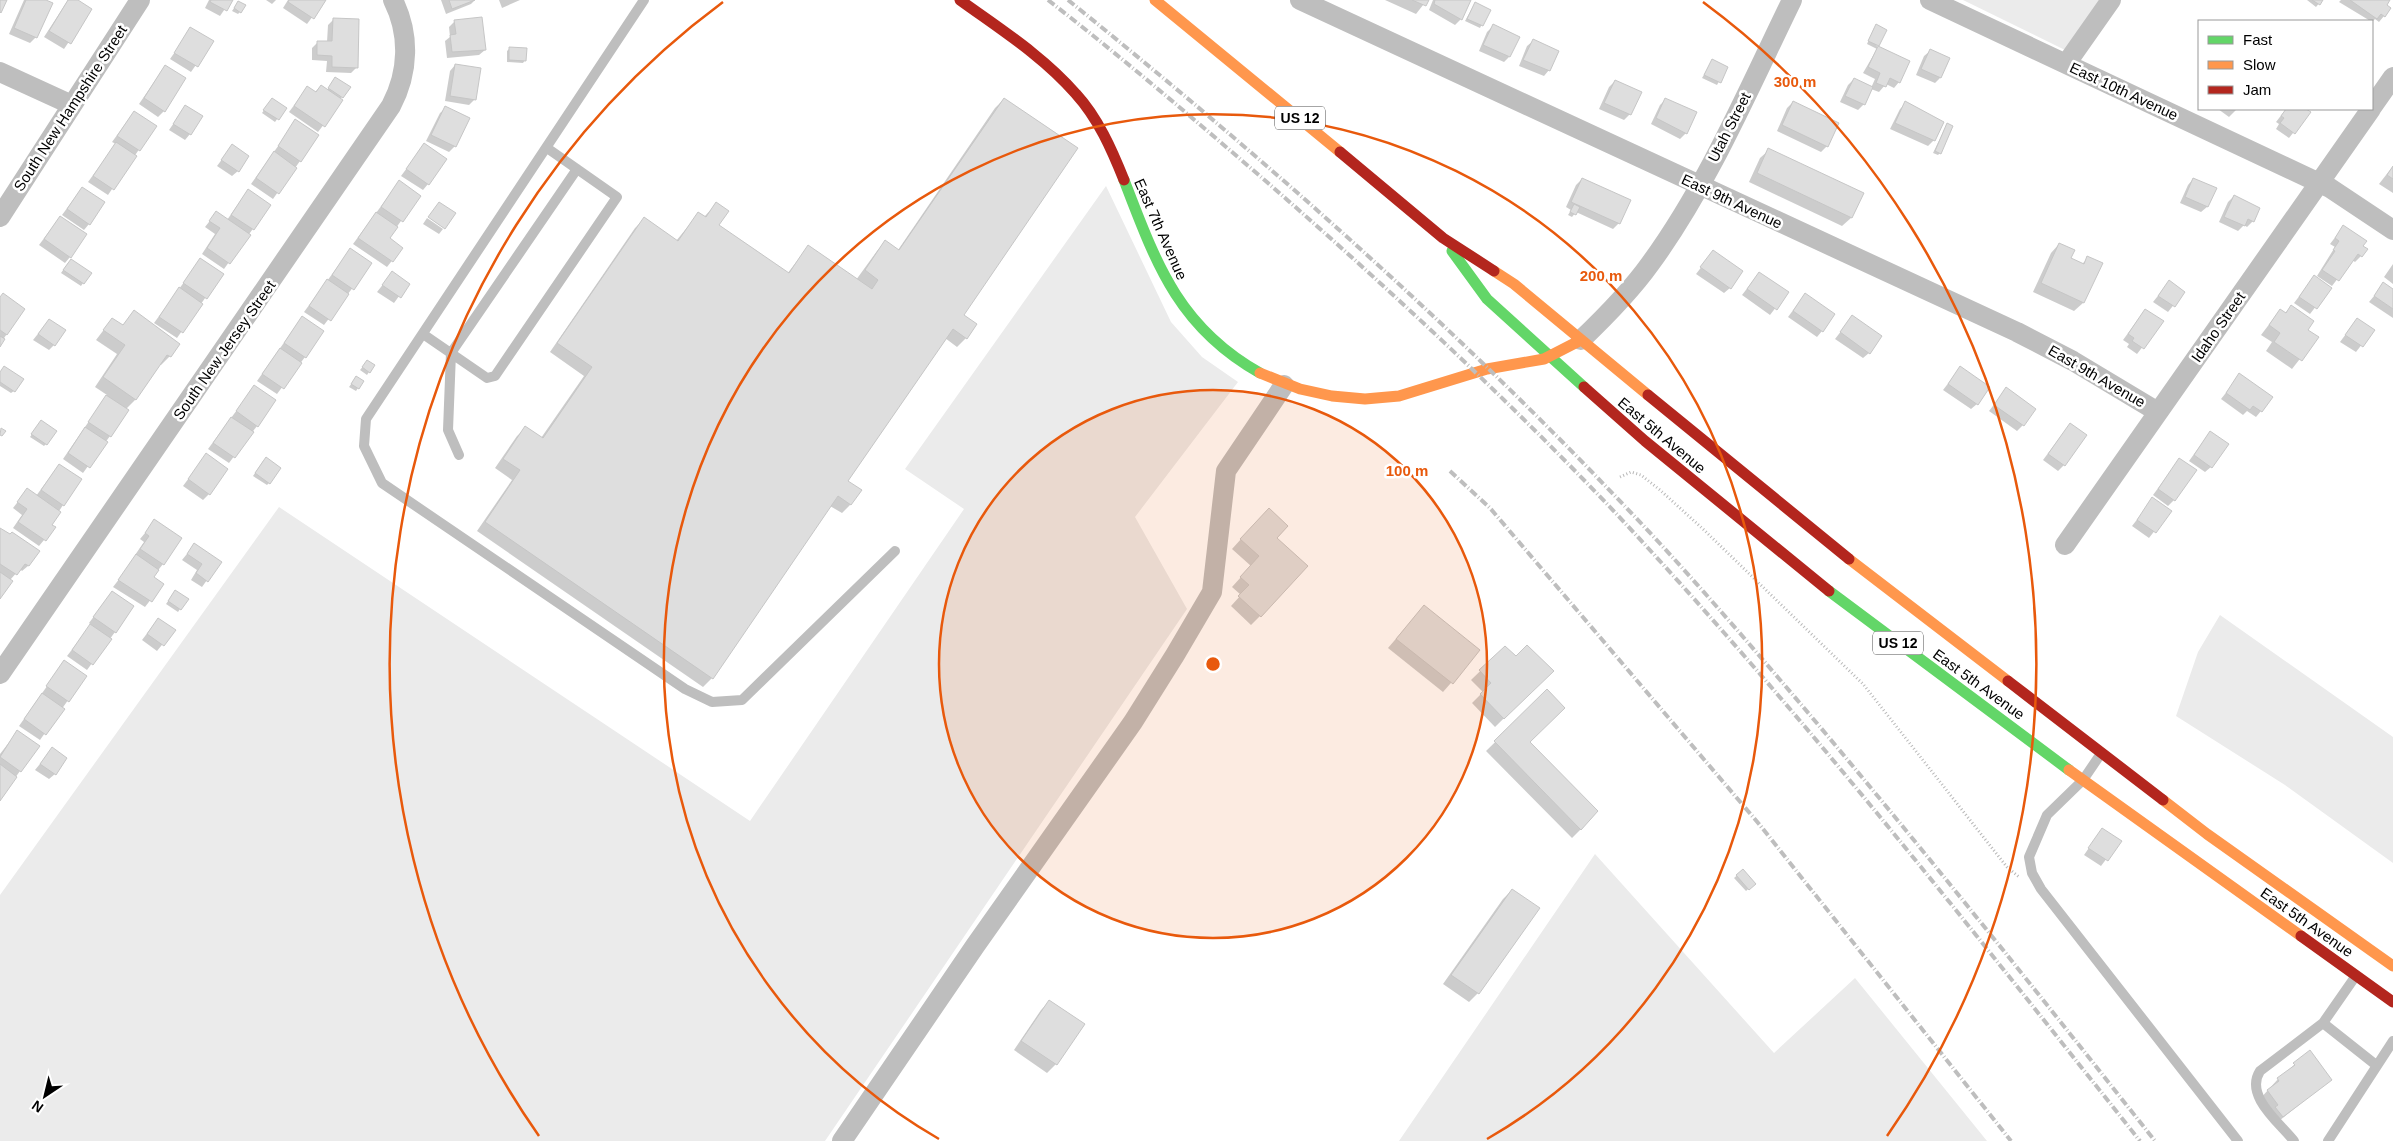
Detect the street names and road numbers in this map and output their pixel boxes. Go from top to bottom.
street label: South New Hampshire Street [10,21,130,194]
street label: East 10th Avenue [2067,59,2181,123]
street label: Utah Street [1704,89,1754,165]
road number: US 12 [1275,106,1325,130]
street label: East 9th Avenue [1679,170,1785,232]
street label: East 7th Avenue [1131,176,1191,282]
street label: South New Jersey Street [169,276,279,423]
street label: Idaho Street [2188,288,2249,365]
street label: East 9th Avenue [2046,341,2148,411]
street label: East 5th Avenue [1615,393,1709,477]
road number: US 12 [1873,632,1923,654]
street label: East 5th Avenue [1930,645,2028,723]
street label: East 5th Avenue [2257,884,2357,960]

